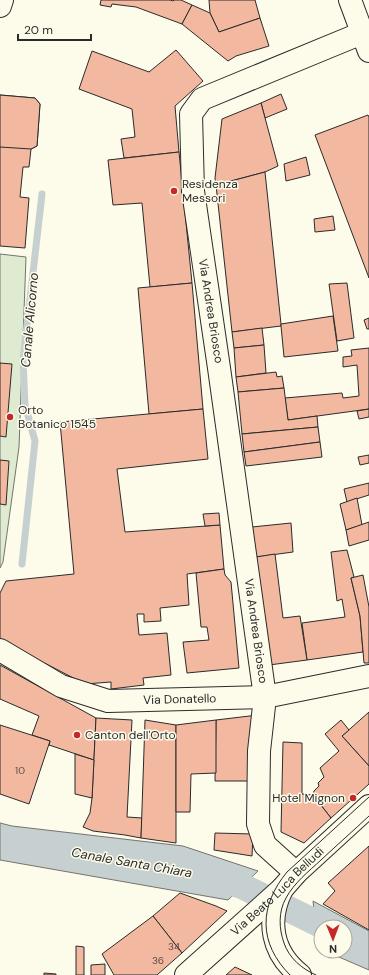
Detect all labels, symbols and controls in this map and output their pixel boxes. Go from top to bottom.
scale bar [18,16,91,42]
text: 20 m [24,22,53,38]
place label: Residenza Messori [182,176,238,206]
marker: Residenza Messori [169,186,179,196]
street label: Via Andrea Briosco [195,258,227,364]
water label: Canale Alicorno [17,272,42,368]
place label: Orto Botanico 1545 [18,402,96,432]
marker: Orto Botanico 1545 [5,412,15,422]
street label: Via Andrea Briosco [241,578,271,684]
street label: Via Donatello [143,690,217,708]
place label: Canton dell'Orto [85,727,176,743]
marker: Canton dell'Orto [72,730,82,740]
house number: 10 [15,764,25,777]
place label: Hotel Mignon [272,790,345,806]
marker: Hotel Mignon [348,793,358,803]
water label: Canale Santa Chiara [70,843,194,881]
street label: Via Beato Luca Belludi [227,843,327,939]
north arrow [313,919,353,959]
house number: 34 [168,940,180,953]
text: N [329,942,337,956]
house number: 36 [152,954,164,967]

